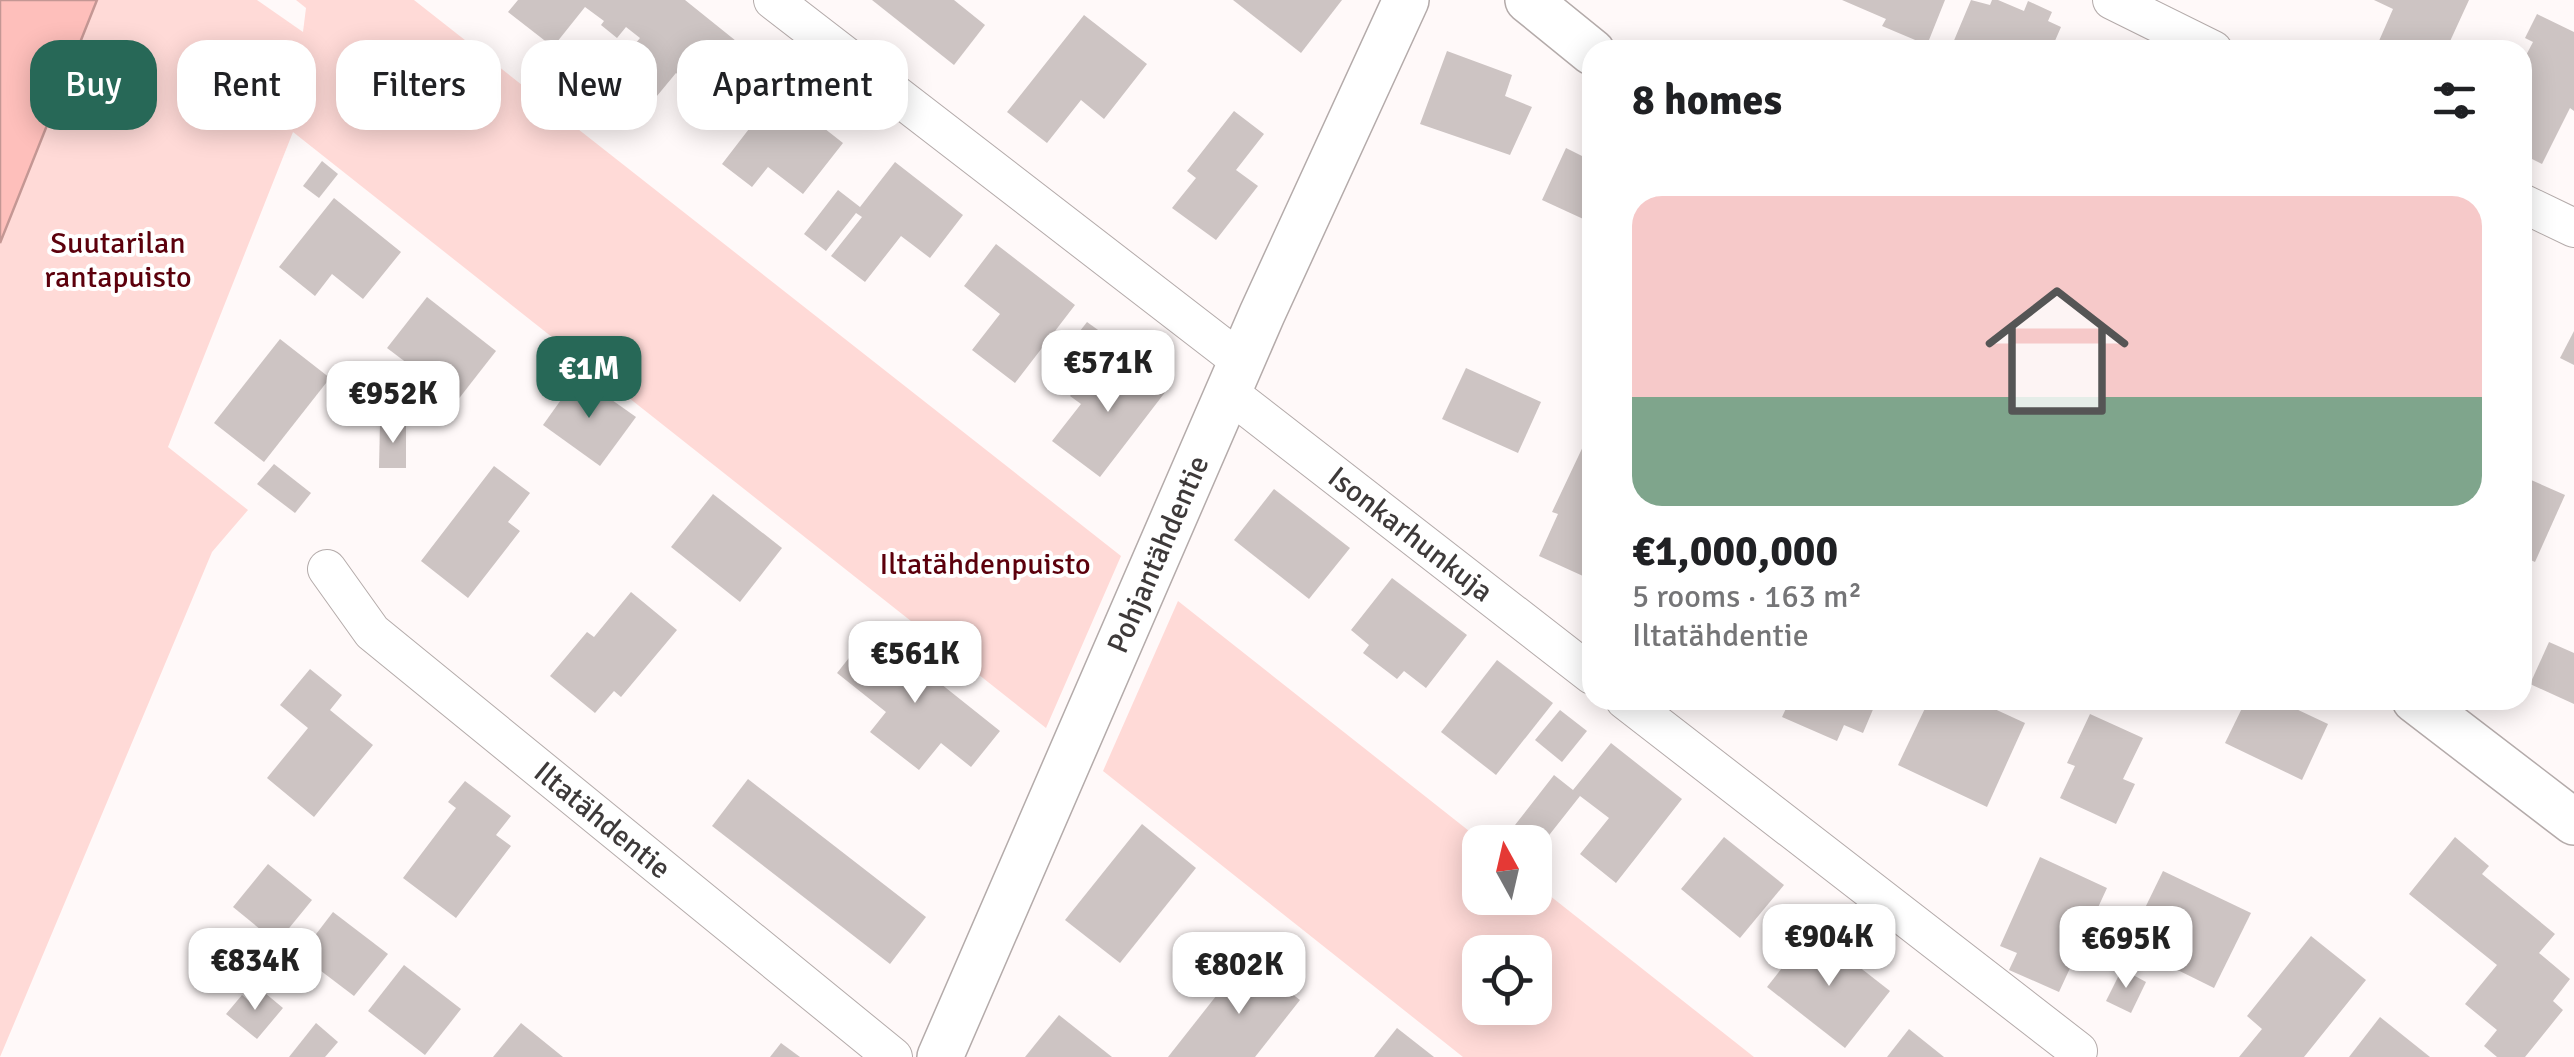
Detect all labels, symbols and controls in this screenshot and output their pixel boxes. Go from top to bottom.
chip: Buy [30,40,157,130]
chip: Rent [177,40,316,130]
chip: Filters [336,40,501,130]
chip: New [521,40,657,130]
chip: Apartment [677,40,908,130]
icon: filters [2427,73,2482,128]
text: 8 homes [1632,75,1782,126]
park label: Suutarilan rantapuisto [44,225,192,296]
icon: home [1967,261,2147,441]
pin: €571K [1038,330,1178,415]
pin: €1M [541,336,637,421]
text: €571K [1064,343,1152,382]
text: €1M [558,349,620,388]
pin: €952K [323,361,463,446]
text: €952K [349,374,437,413]
street label: Pohjantähdentie [1099,450,1217,659]
street label: Isonkarhunkuja [1321,459,1500,610]
text: €1,000,000 [1632,526,1838,577]
park label: Iltatähdenpuisto [879,546,1091,583]
text: 5 rooms · 163 m² [1632,577,1862,616]
text: Iltatähdentie [1632,616,1809,655]
pin: €561K [845,621,985,706]
text: €561K [871,634,959,673]
street label: Iltatähdentie [527,753,679,887]
north arrow [1462,825,1552,915]
map controls [1462,825,1552,1025]
pin: €904K [1759,904,1899,989]
pin: €695K [2056,906,2196,991]
text: €904K [1785,917,1873,956]
text: €695K [2082,919,2170,958]
pin: €834K [185,928,325,1013]
pin: €802K [1169,932,1309,1017]
button: locate [1462,935,1552,1025]
text: €834K [211,941,299,980]
text: €802K [1195,945,1283,984]

